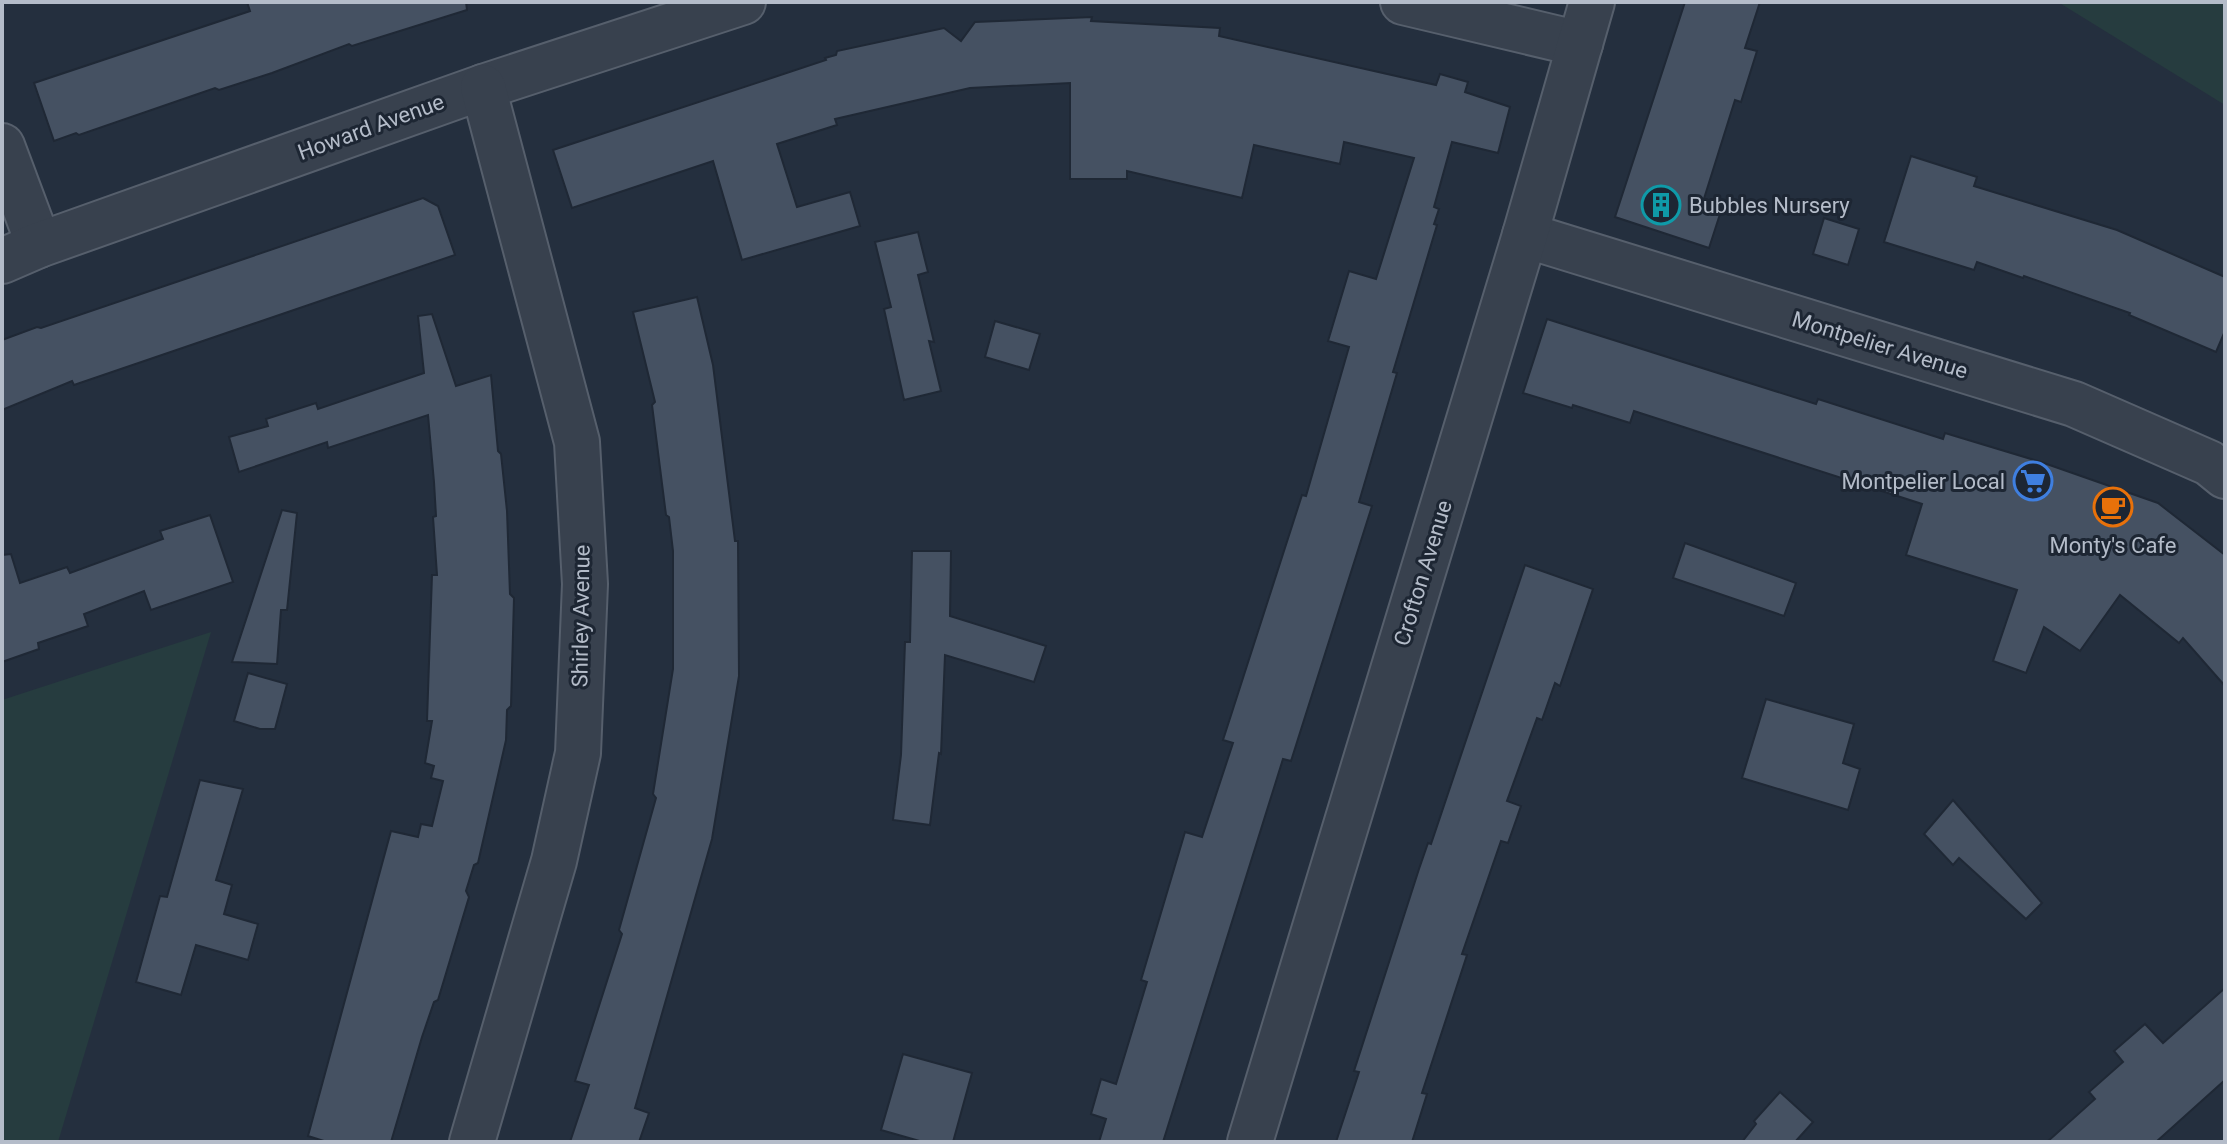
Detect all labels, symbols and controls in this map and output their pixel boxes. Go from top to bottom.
street label: Howard Avenue [294,89,448,165]
building icon: Bubbles Nursery [1640,184,1682,226]
place label: Bubbles Nursery [1689,193,1850,218]
street label: Montpelier Avenue [1789,306,1971,384]
supermarket icon: Montpelier Local [2012,460,2054,502]
place label: Montpelier Local [1841,469,2005,494]
cafe icon: Monty's Cafe [2092,486,2134,528]
street label: Crofton Avenue [1389,497,1457,649]
place label: Monty's Cafe [2050,533,2176,558]
street label: Shirley Avenue [567,544,595,688]

